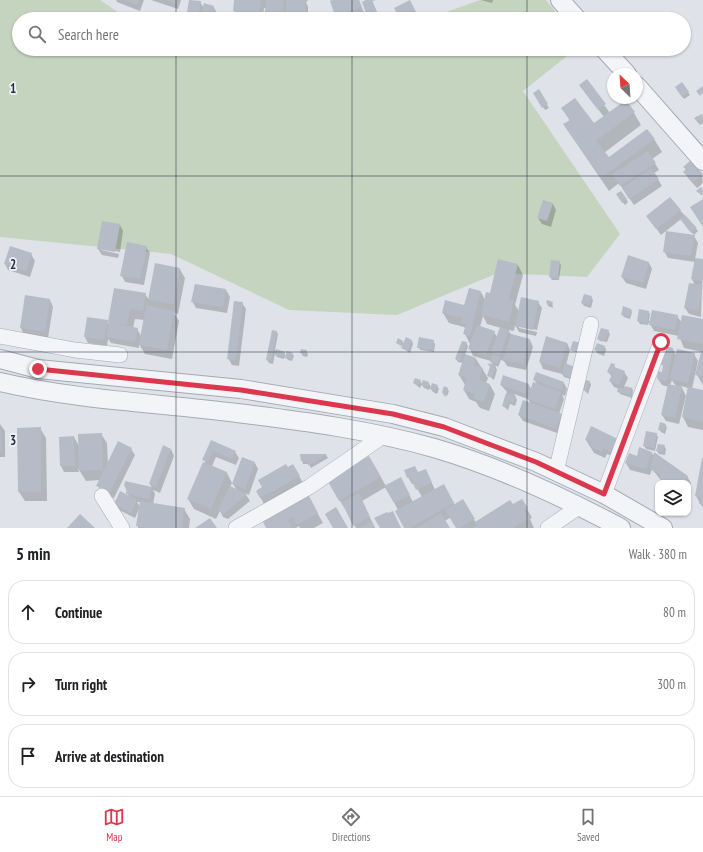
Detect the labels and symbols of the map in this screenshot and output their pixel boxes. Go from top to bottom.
north arrow [607,68,643,104]
text: 1 [10,80,16,97]
text: 2 [10,256,16,273]
route start [652,333,670,351]
route end [29,360,47,378]
text: 3 [10,432,16,449]

